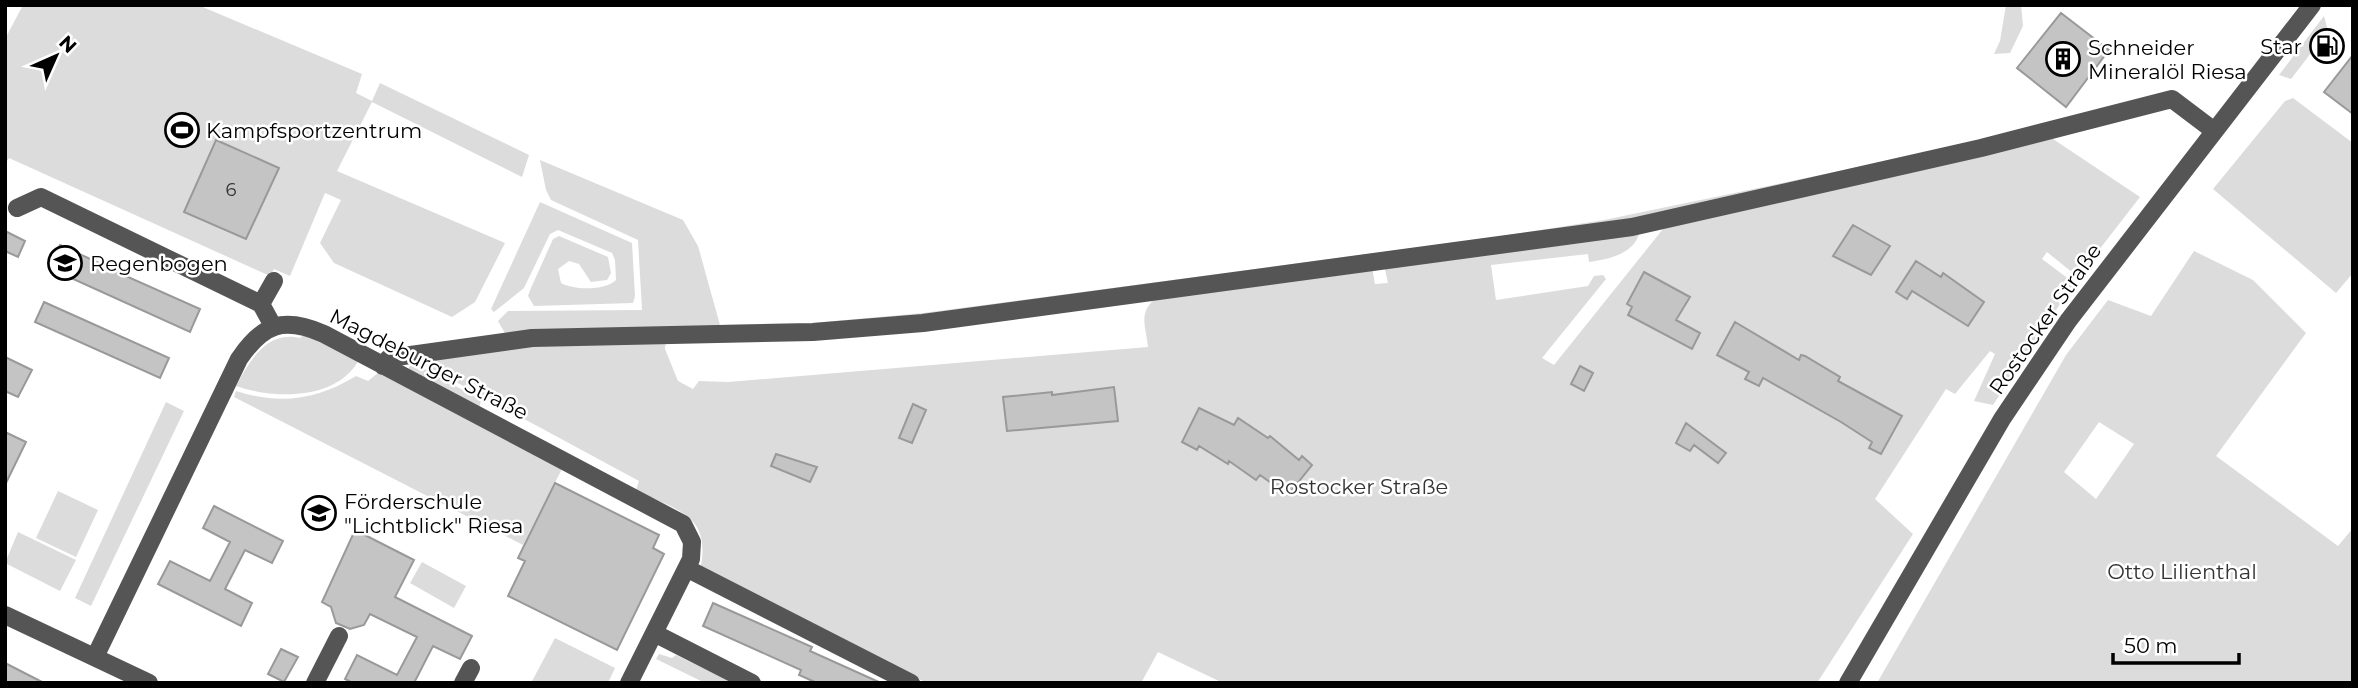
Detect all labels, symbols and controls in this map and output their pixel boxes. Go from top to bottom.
north arrow [21,21,91,91]
fuel station icon: Star [2308,27,2346,65]
text: N [54,31,81,58]
place label: Star [2260,34,2302,59]
place label: Schneider Mineralöl Riesa [2088,35,2247,84]
building icon: Schneider Mineralöl Riesa [2044,40,2082,78]
sports icon: Kampfsportzentrum [163,111,201,149]
place label: Kampfsportzentrum [206,118,422,143]
house number: 6 [226,179,237,201]
street label: Rostocker Straße [1984,239,2106,399]
school or university icon: Regenbogen [46,244,84,282]
place label: Regenbogen [90,251,228,276]
street label: Magdeburger Straße [326,303,532,425]
park label: Rostocker Straße [1270,474,1448,499]
place label: Förderschule "Lichtblick" Riesa [344,489,523,538]
school or university icon: Förderschule "Lichtblick" Riesa [300,494,338,532]
park label: Otto Lilienthal [2107,559,2257,584]
scale bar [2113,622,2239,666]
text: 50 m [2124,633,2178,658]

